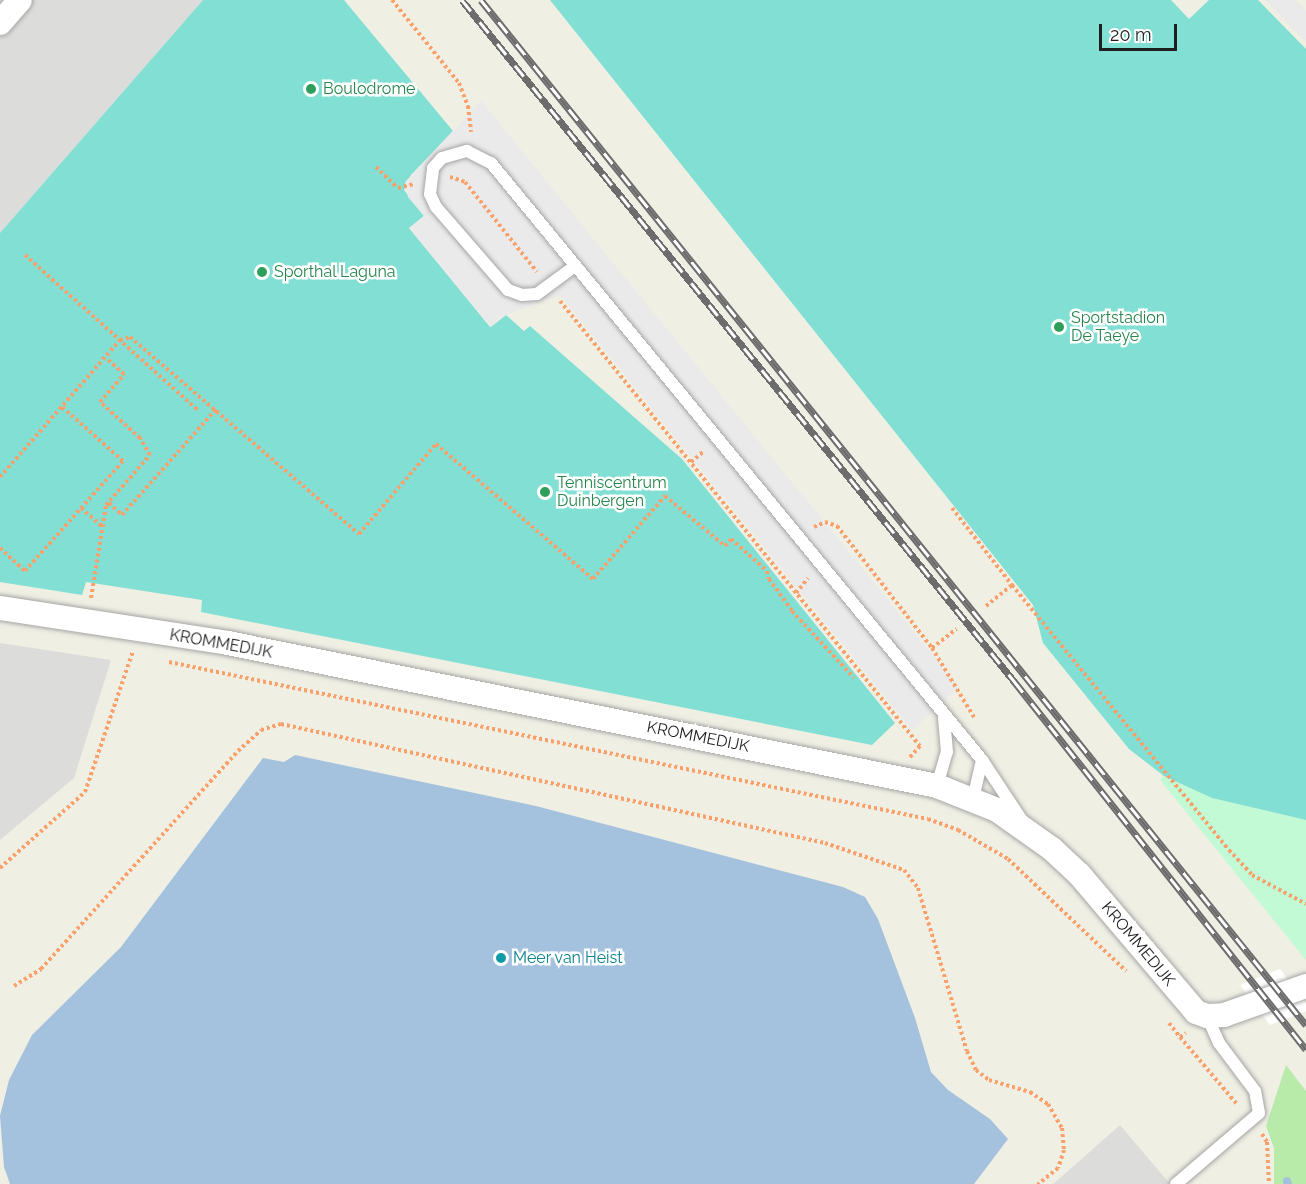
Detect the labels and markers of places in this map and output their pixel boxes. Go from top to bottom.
place label: Boulodrome [323,79,415,99]
marker: Boulodrome [304,82,318,96]
place label: Sporthal Laguna [274,262,396,282]
marker: Sporthal Laguna [255,265,269,279]
place label: Sportstadion De Taeye [1071,308,1165,346]
marker: Sportstadion De Taeye [1052,320,1066,334]
place label: Tenniscentrum Duinbergen [557,473,667,511]
marker: Tenniscentrum Duinbergen [538,485,552,499]
place label: Meer van Heist [513,948,623,968]
marker: Meer van Heist [494,951,508,965]

